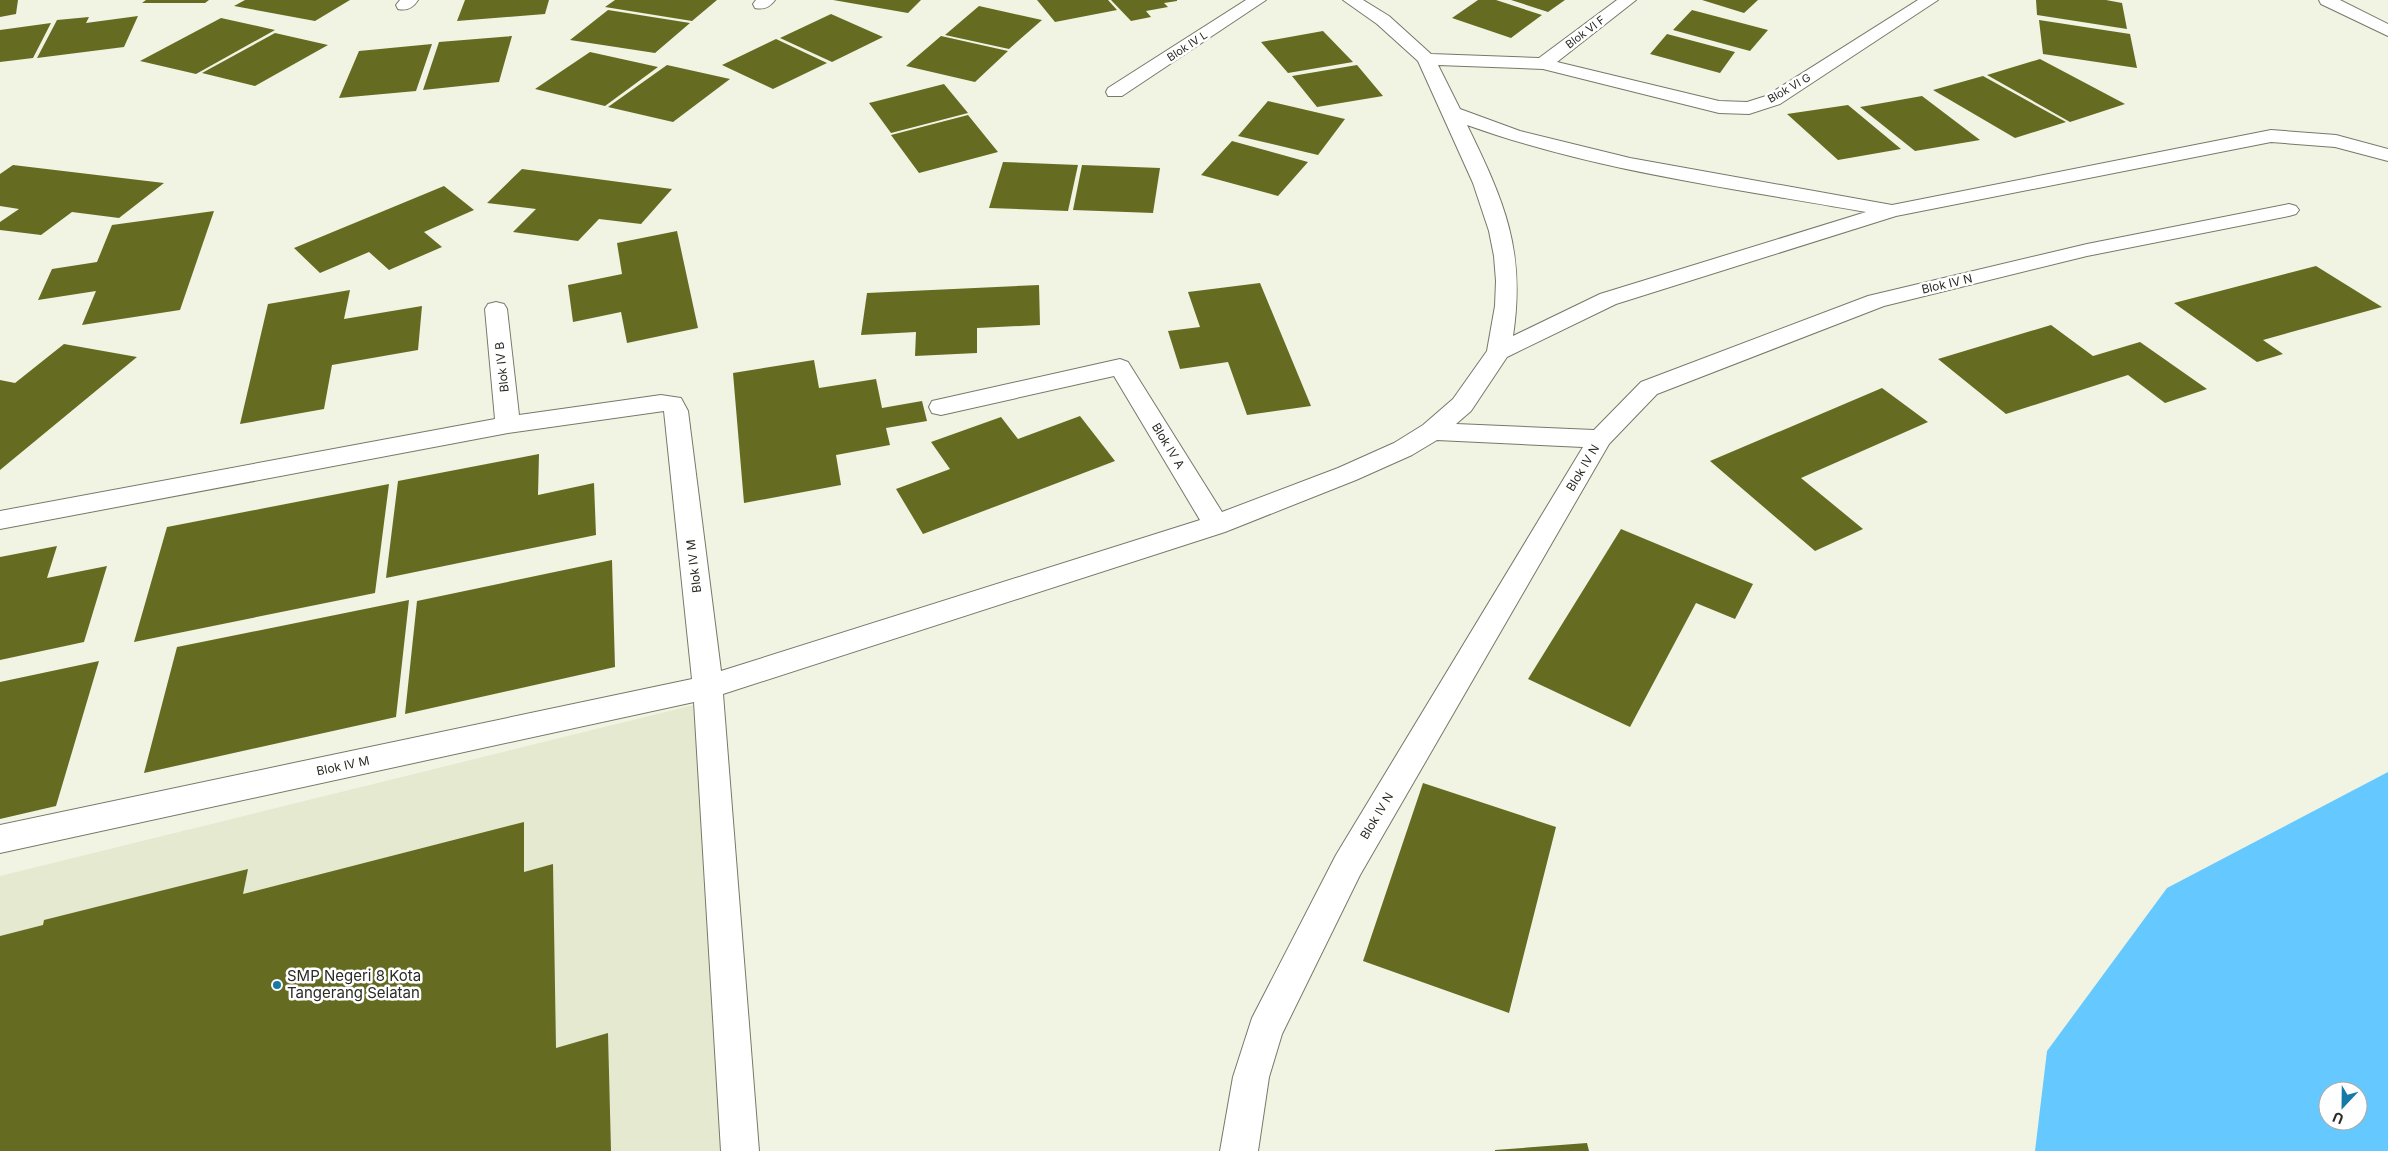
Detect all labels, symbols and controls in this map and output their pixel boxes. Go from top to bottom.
street label: Blok VI F [1563,13,1607,51]
street label: Blok IV L [1164,28,1210,64]
street label: Blok VI G [1765,70,1813,106]
street label: Blok IV N [1920,270,1974,297]
street label: Blok IV B [491,341,512,393]
street label: Blok IV A [1149,420,1188,471]
street label: Blok IV N [1563,442,1602,494]
street label: Blok IV M [683,539,704,594]
street label: Blok IV M [315,753,371,778]
street label: Blok IV N [1357,790,1396,842]
place label: SMP Negeri 8 Kota Tangerang Selatan [287,966,421,1002]
marker: SMP Negeri 8 Kota Tangerang Selatan [271,979,283,991]
north arrow [2318,1081,2368,1131]
text: U [2330,1109,2346,1128]

